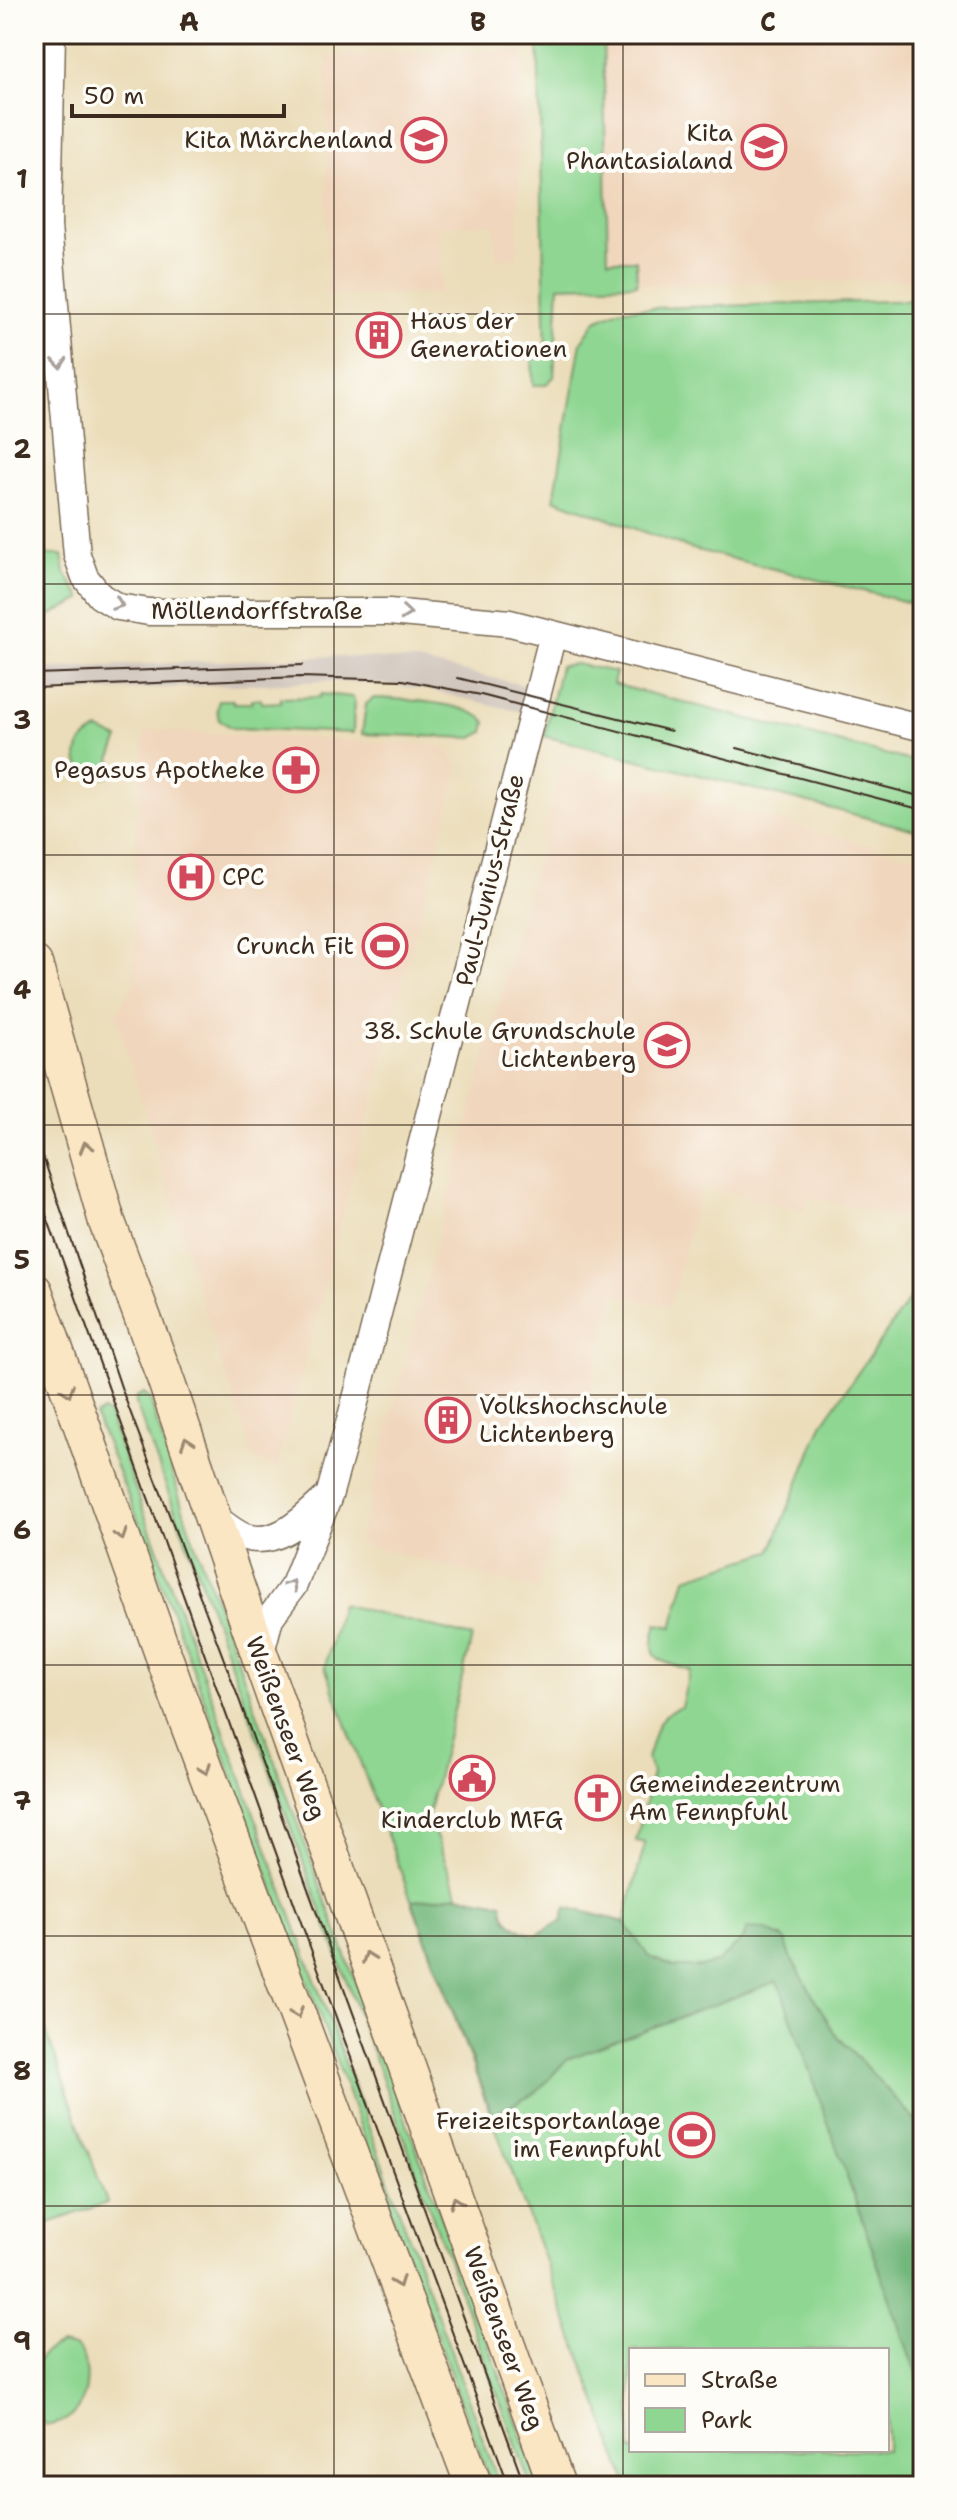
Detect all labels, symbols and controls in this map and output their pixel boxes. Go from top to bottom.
text: A [179,4,199,39]
text: B [470,4,486,39]
text: C [760,4,776,39]
scale bar [72,68,284,118]
text: 50 m [84,80,144,112]
school or university icon: Kita Märchenland [400,116,448,164]
place label: Kita Phantasialand [566,117,733,177]
school or university icon: Kita Phantasialand [740,123,788,171]
place label: Kita Märchenland [184,124,393,156]
text: 1 [16,161,28,196]
place label: Haus der Generationen [410,305,567,365]
building icon: Haus der Generationen [355,311,403,359]
one-way arrow [51,357,68,370]
text: 2 [13,431,31,466]
one-way arrow [110,595,124,611]
street label: Möllendorffstraße [151,595,363,627]
one-way arrow [400,605,413,622]
text: 3 [13,702,31,737]
pharmacy icon: Pegasus Apotheke [272,746,320,794]
place label: Pegasus Apotheke [54,754,265,786]
street label: Paul-Junius-Straße [448,770,532,990]
hospital icon: CPC [167,853,215,901]
place label: CPC [222,861,265,893]
sports icon: Crunch Fit [361,922,409,970]
place label: Crunch Fit [236,930,354,962]
text: 4 [13,972,31,1007]
place label: 38. Schule Grundschule Lichtenberg [363,1015,636,1075]
school or university icon: 38. Schule Grundschule Lichtenberg [643,1021,691,1069]
one-way arrow [78,1140,95,1154]
text: 5 [14,1242,30,1277]
one-way arrow [59,1383,75,1397]
place label: Volkshochschule Lichtenberg [479,1390,668,1450]
building icon: Volkshochschule Lichtenberg [424,1396,472,1444]
one-way arrow [181,1436,197,1450]
text: 6 [13,1512,31,1547]
one-way arrow [111,1527,128,1541]
one-way arrow [282,1580,297,1594]
street label: Weißenseer Weg [238,1632,334,1824]
public building icon: Kinderclub MFG [448,1754,496,1802]
one-way arrow [195,1761,212,1775]
place label: Gemeindezentrum Am Fennpfuhl [629,1768,840,1828]
church icon: Gemeindezentrum Am Fennpfuhl [574,1774,622,1822]
text: 7 [13,1783,31,1818]
place label: Kinderclub MFG [381,1804,563,1836]
one-way arrow [361,1951,378,1965]
one-way arrow [287,2005,304,2019]
text: 8 [13,2053,31,2088]
place label: Freizeitsportanlage im Fennpfuhl [436,2105,662,2165]
sports icon: Freizeitsportanlage im Fennpfuhl [668,2111,716,2159]
one-way arrow [449,2196,465,2210]
street label: Weißenseer Weg [456,2242,552,2434]
one-way arrow [388,2274,405,2288]
text: 9 [13,2323,31,2358]
legend [629,2348,889,2452]
text: Straße [701,2364,778,2396]
text: Park [701,2404,753,2436]

